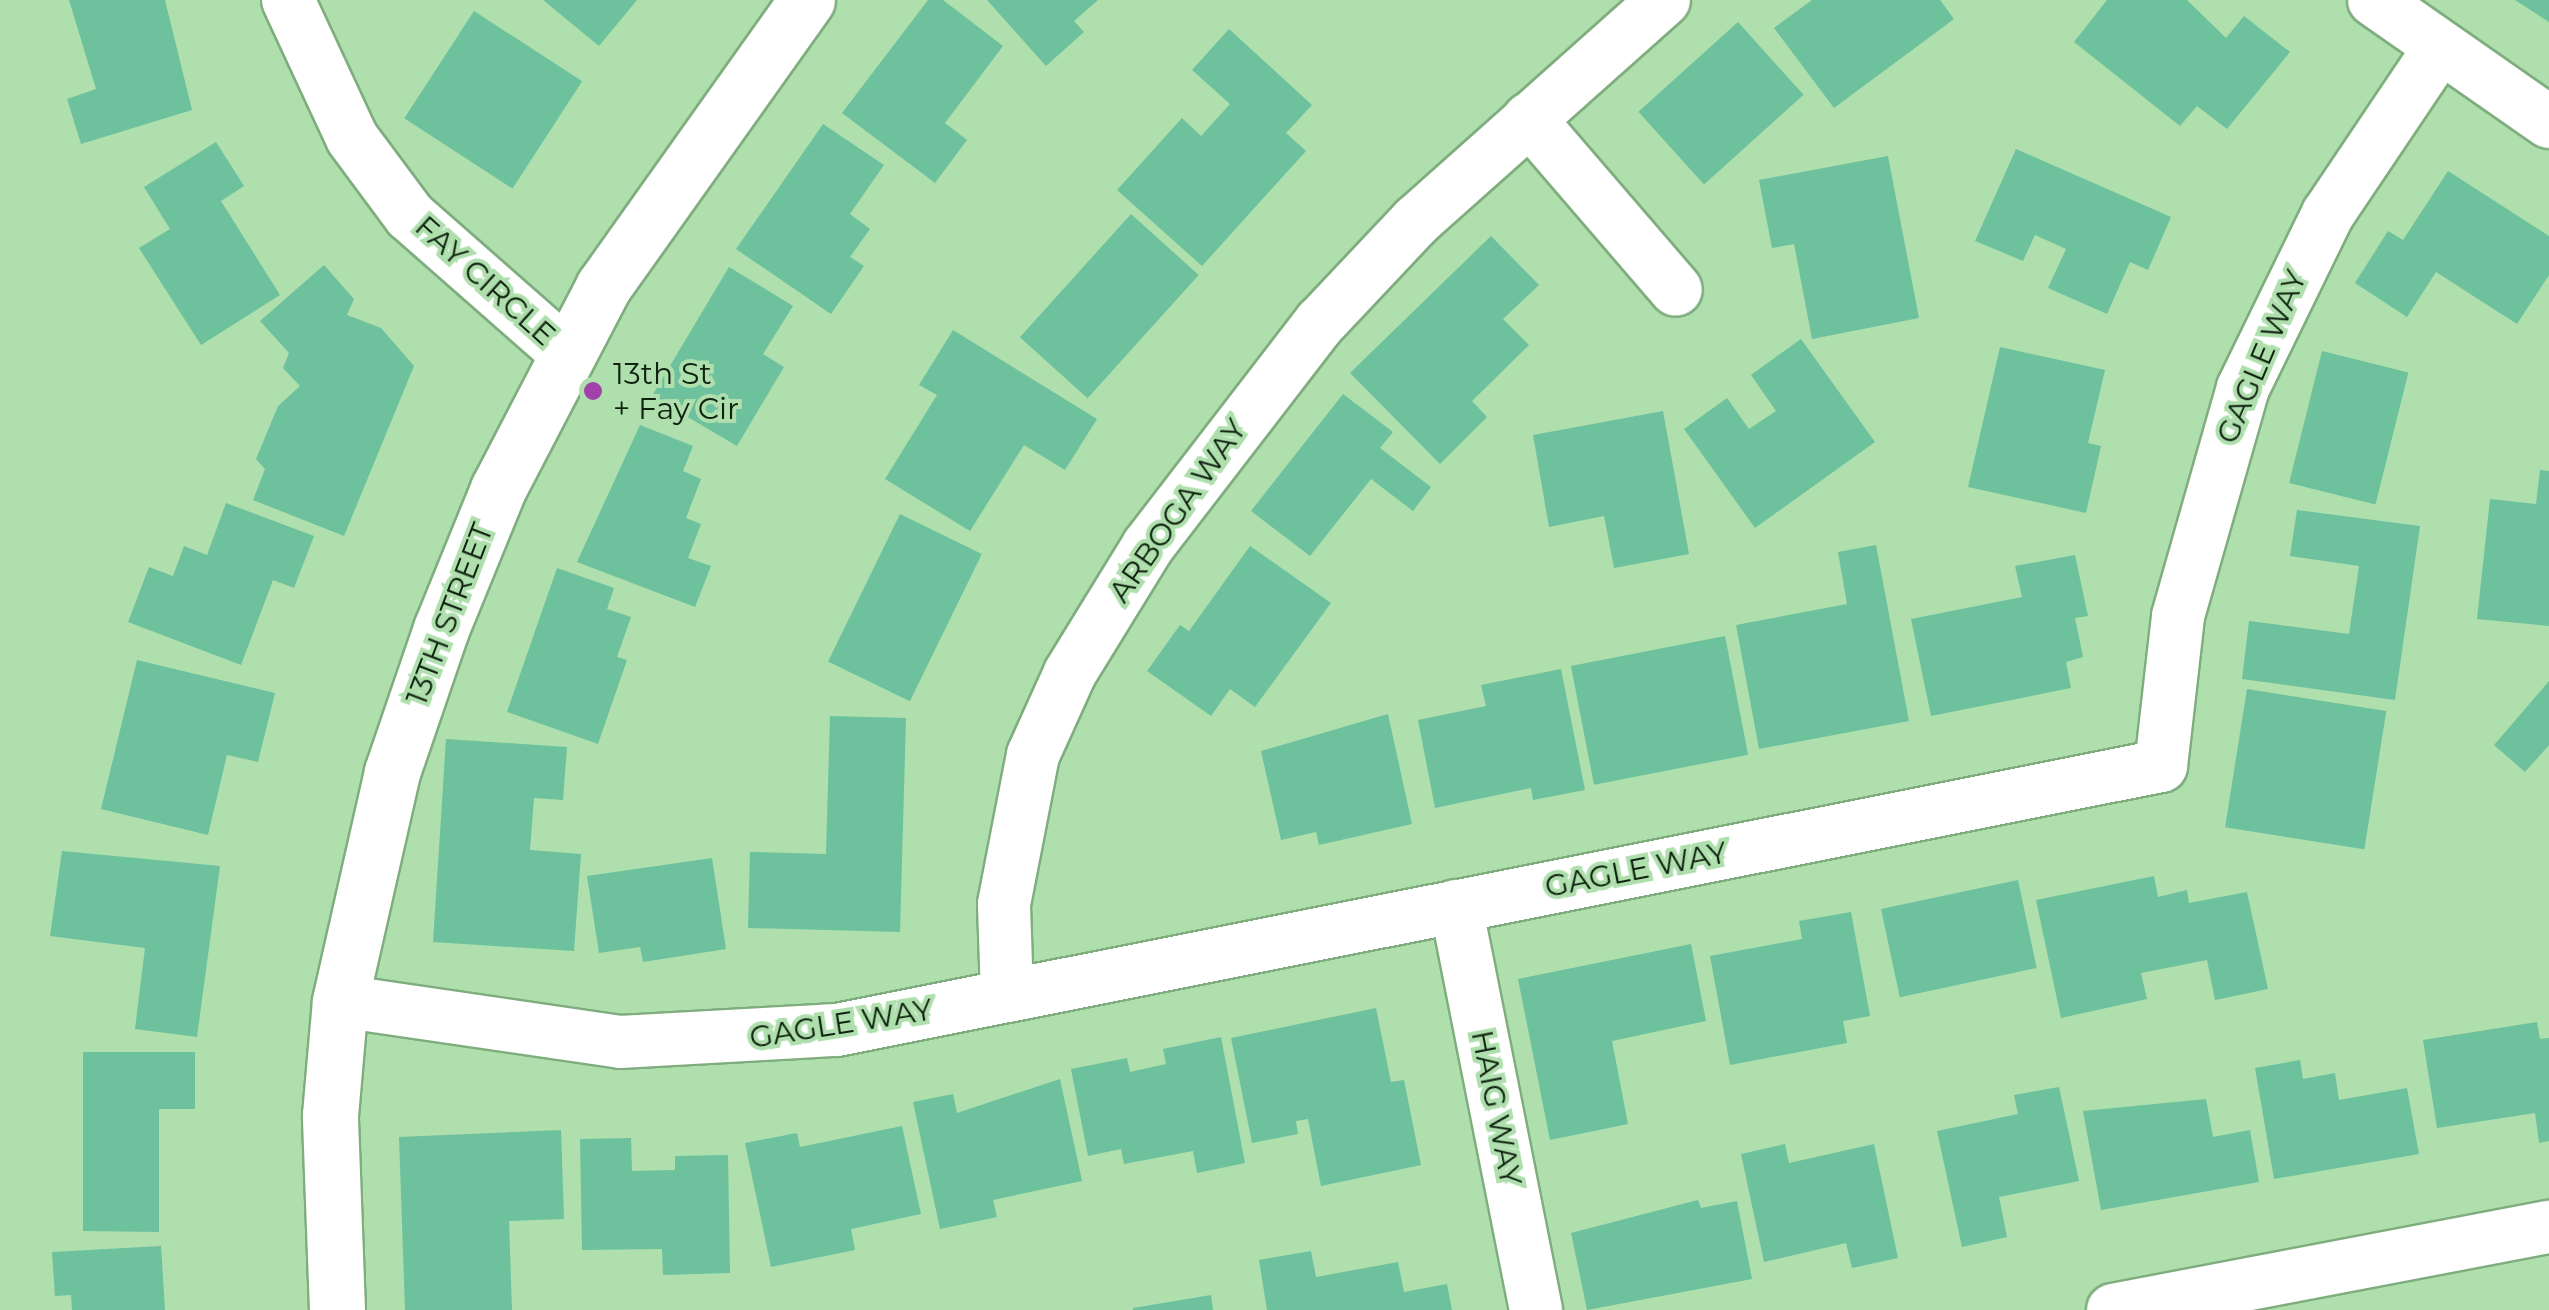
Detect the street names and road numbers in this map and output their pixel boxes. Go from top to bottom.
street label: FAY CIRCLE [408,209,562,353]
street label: GAGLE WAY [2209,265,2315,449]
street label: ARBOGA WAY [1102,413,1254,609]
street label: 13TH STREET [399,518,501,710]
street label: GAGLE WAY [1542,835,1730,905]
street label: GAGLE WAY [747,992,935,1056]
street label: HAIG WAY [1463,1027,1529,1189]

